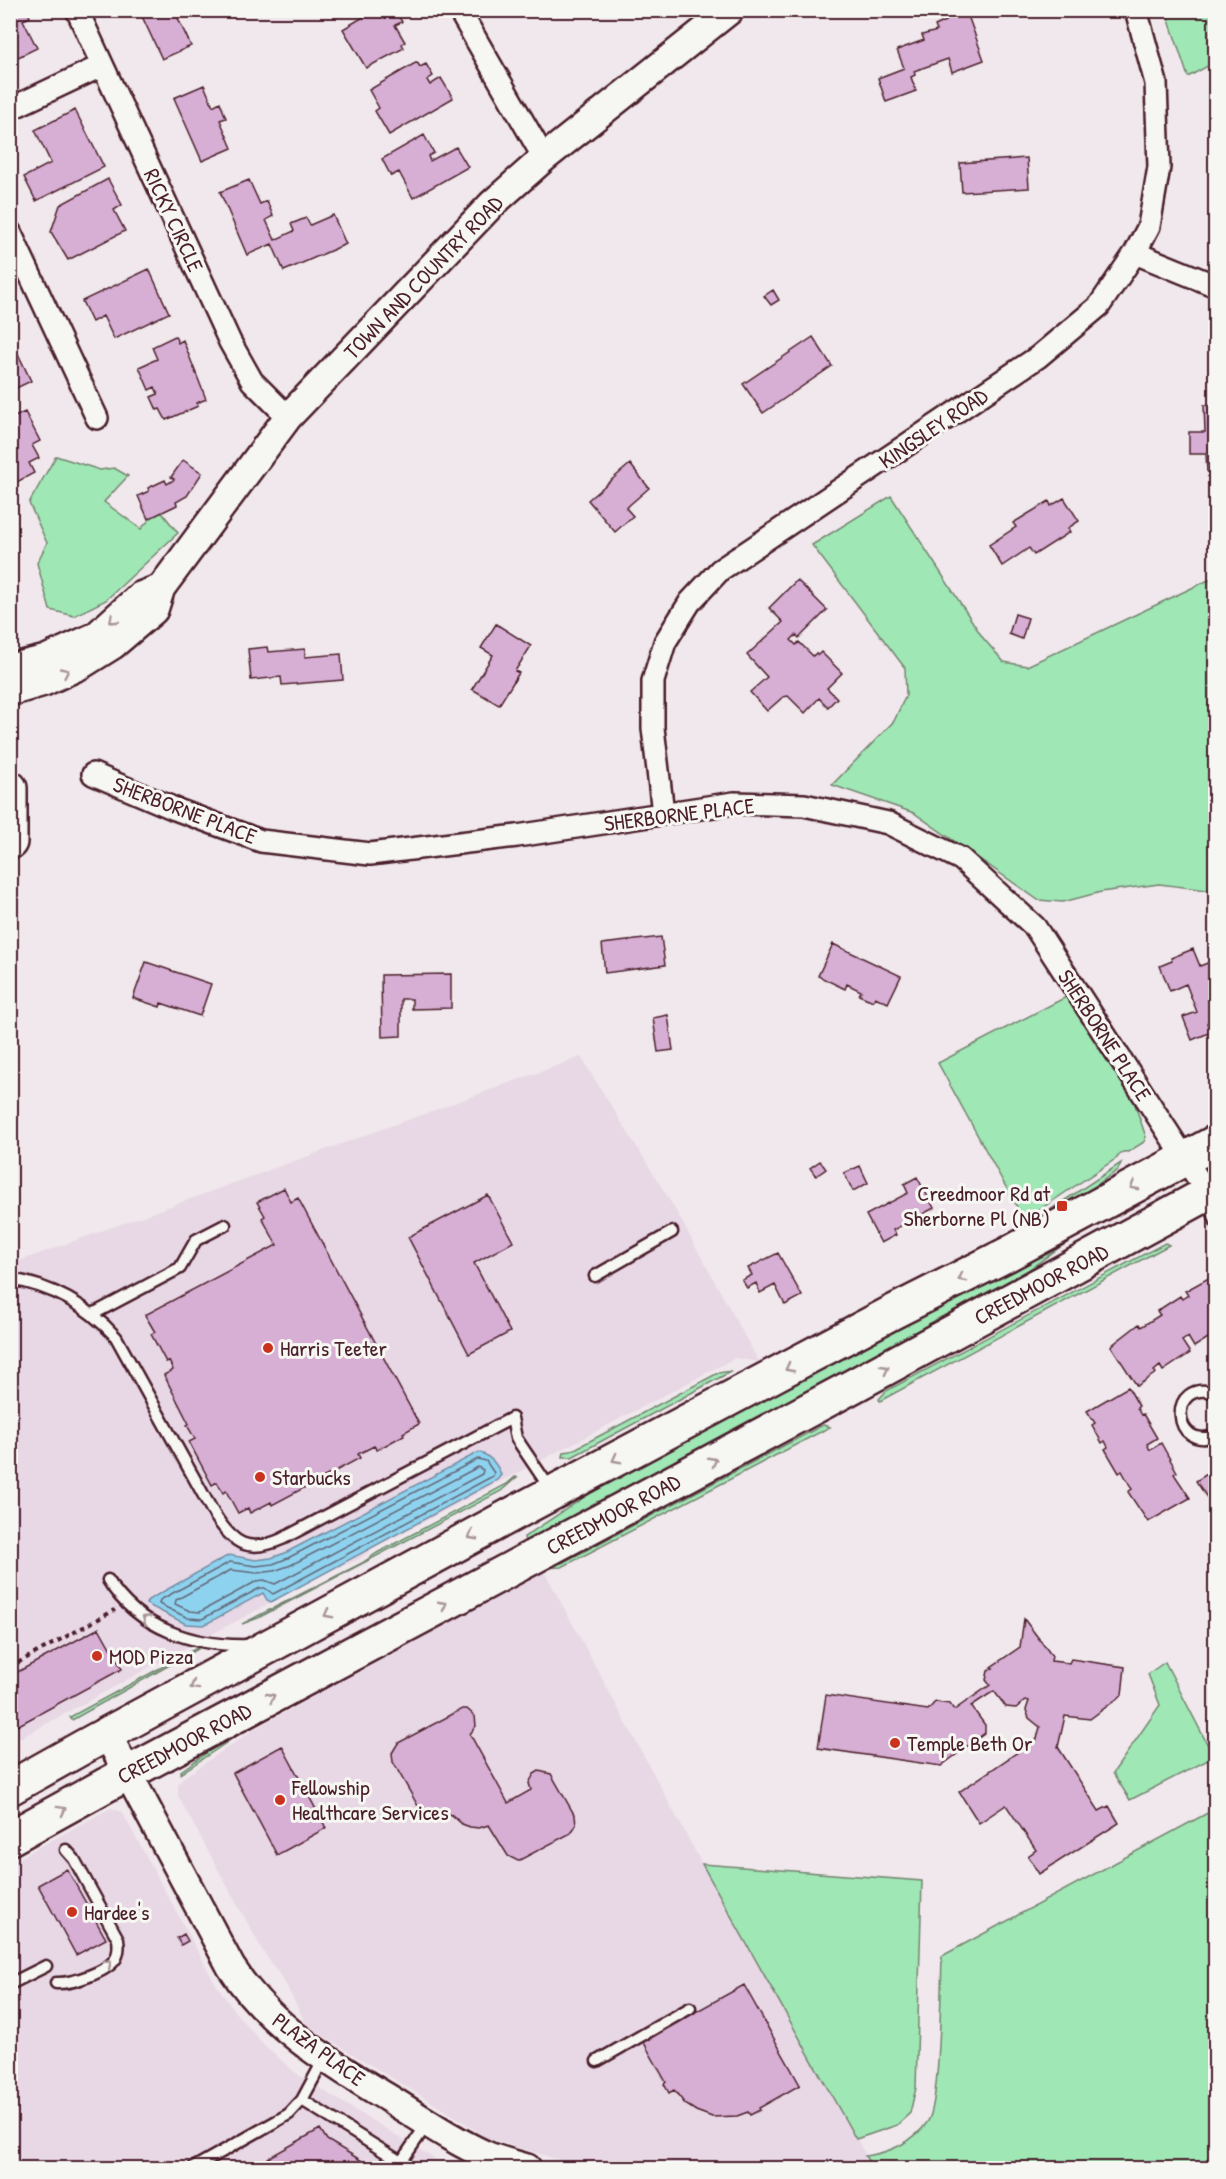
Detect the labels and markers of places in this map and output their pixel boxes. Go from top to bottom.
place label: Creedmoor Rd at Sherborne Pl (NB) [904,1178,1050,1233]
marker: Creedmoor Rd at Sherborne Pl (NB) [1055,1199,1069,1213]
place label: Harris Teeter [280,1333,387,1363]
marker: Harris Teeter [261,1341,275,1355]
place label: Starbucks [272,1462,351,1492]
marker: Starbucks [253,1470,267,1484]
place label: MOD Pizza [109,1641,193,1671]
marker: MOD Pizza [90,1649,104,1663]
place label: Temple Beth Or [907,1728,1033,1758]
marker: Temple Beth Or [888,1736,902,1750]
place label: Fellowship Healthcare Services [291,1772,449,1827]
marker: Fellowship Healthcare Services [273,1793,287,1807]
place label: Hardee's [84,1897,150,1927]
marker: Hardee's [65,1905,79,1919]

